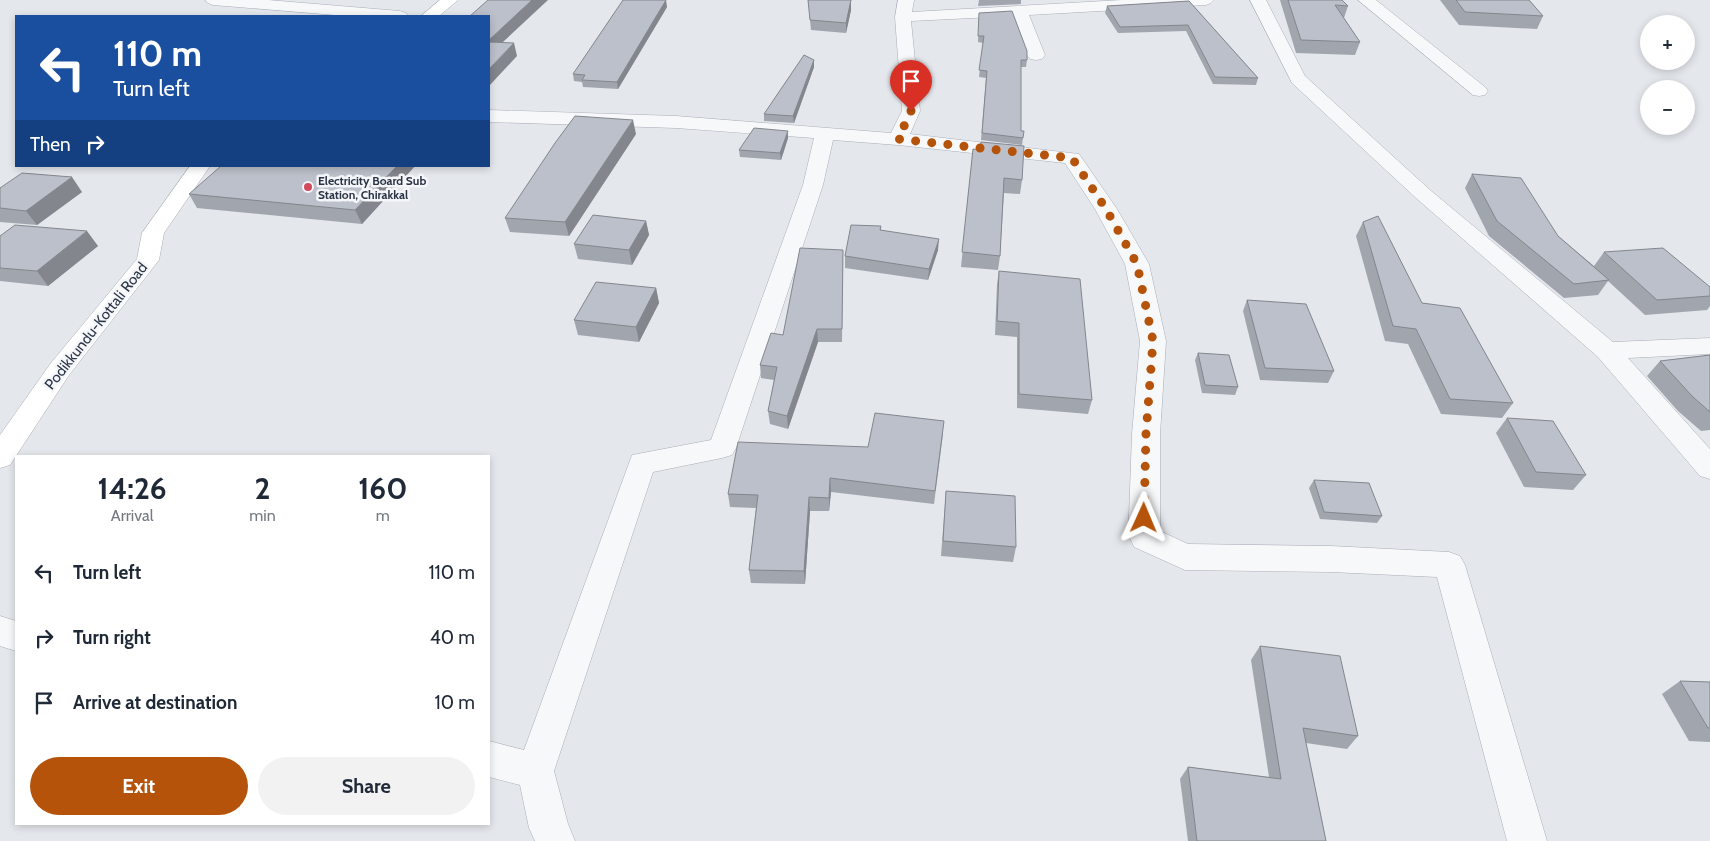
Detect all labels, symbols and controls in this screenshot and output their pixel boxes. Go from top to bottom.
map controls [1640,15,1695,135]
button: + [1640,15,1695,70]
text: 110 m [113,32,202,75]
icon: left [30,35,95,100]
pin [890,60,932,111]
icon: arrive [897,67,925,95]
text: Turn left [113,75,190,102]
button: − [1640,80,1695,135]
icon: right [81,130,109,158]
text: Then [30,133,71,156]
place label: Electricity Board Sub Station, Chirakkal [318,173,426,202]
marker: Electricity Board Sub Station, Chirakkal [302,181,314,193]
street label: Podikkundu-Kottali Road [41,259,151,393]
text: 14:26 [98,470,167,507]
text: 2 [255,470,270,507]
text: 160 [358,470,407,507]
position arrow [1117,491,1169,543]
text: Arrival [111,506,153,525]
text: min [249,506,276,525]
text: m [376,506,390,525]
icon: left [30,559,58,587]
text: Turn left [73,561,141,584]
text: 110 m [428,561,475,584]
icon: right [30,624,58,652]
text: Turn right [73,626,151,649]
text: 40 m [430,626,475,649]
icon: arrive [30,689,58,717]
text: Arrive at destination [73,691,237,714]
text: 10 m [435,691,475,714]
button: Exit [30,757,248,815]
button: Share [258,757,475,815]

